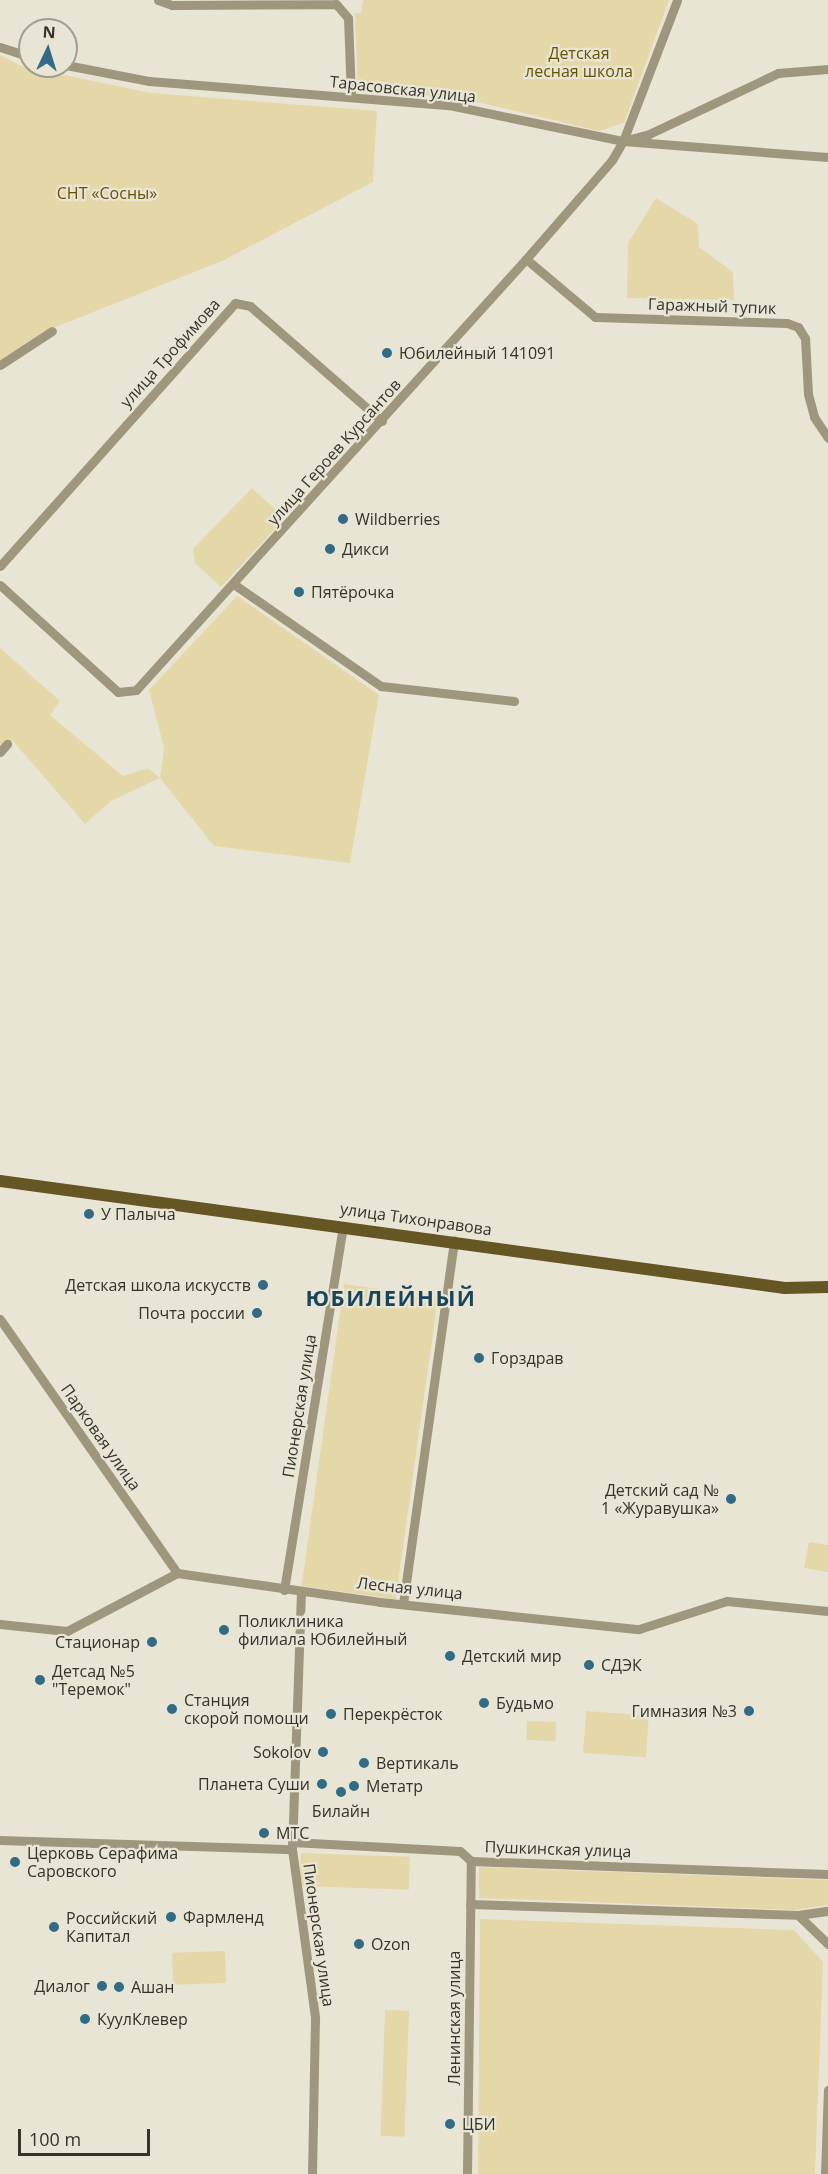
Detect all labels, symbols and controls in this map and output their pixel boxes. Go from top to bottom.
north arrow [18,18,78,78]
text: N [42,21,56,43]
park label: Детская лесная школа [525,43,633,81]
street label: Тарасовская улица [329,72,477,106]
park label: СНТ «Сосны» [57,183,157,203]
street label: Гаражный тупик [648,294,776,318]
street label: улица Трофимова [116,295,224,411]
place label: Юбилейный 141091 [399,343,555,363]
marker: Юбилейный 141091 [380,346,394,360]
street label: улица Героев Курсантов [263,375,405,529]
place label: Wildberries [355,509,440,529]
marker: Wildberries [336,512,350,526]
place label: Дикси [342,539,389,559]
marker: Дикси [323,542,337,556]
place label: Пятёрочка [311,582,394,602]
marker: Пятёрочка [292,585,306,599]
street label: улица Тихонравова [339,1199,493,1239]
place label: У Палыча [101,1204,176,1224]
marker: У Палыча [82,1207,96,1221]
place label: Детская школа искусств [65,1275,251,1295]
marker: Детская школа искусств [256,1278,270,1292]
district label: ЮБИЛЕЙНЫЙ [306,1285,476,1311]
place label: Почта россии [138,1303,245,1323]
marker: Почта россии [250,1306,264,1320]
street label: Пионерская улица [278,1333,320,1479]
place label: Горздрав [491,1348,564,1368]
marker: Горздрав [472,1351,486,1365]
street label: Парковая улица [57,1380,145,1494]
place label: Детский сад № 1 «Журавушка» [601,1480,719,1518]
marker: Детский сад № 1 «Журавушка» [724,1492,738,1506]
street label: Лесная улица [356,1573,464,1603]
place label: Поликлиника филиала Юбилейный [238,1611,407,1649]
marker: Поликлиника филиала Юбилейный [215,1621,233,1639]
place label: Стационар [55,1632,140,1652]
marker: Стационар [145,1635,159,1649]
place label: Детский мир [462,1646,562,1666]
marker: Детский мир [443,1649,457,1663]
place label: СДЭК [601,1655,642,1675]
marker: СДЭК [582,1658,596,1672]
place label: Детсад №5 "Теремок" [52,1661,135,1699]
marker: Детсад №5 "Теремок" [33,1673,47,1687]
place label: Станция скорой помощи [184,1690,309,1728]
place label: Будьмо [496,1693,554,1713]
marker: Будьмо [477,1696,491,1710]
place label: Гимназия №3 [631,1701,737,1721]
marker: Станция скорой помощи [165,1702,179,1716]
place label: Перекрёсток [343,1704,443,1724]
marker: Гимназия №3 [742,1704,756,1718]
marker: Перекрёсток [324,1707,338,1721]
place label: Sokolov [253,1742,311,1762]
marker: Sokolov [316,1745,330,1759]
place label: Вертикаль [376,1753,459,1773]
marker: Вертикаль [357,1756,371,1770]
place label: Планета Суши [198,1774,310,1794]
place label: Метатр [366,1776,423,1796]
marker: Планета Суши [315,1777,329,1791]
marker: Метатр [347,1779,361,1793]
marker: Билайн [334,1785,348,1799]
place label: Билайн [312,1801,370,1821]
place label: МТС [276,1823,309,1843]
marker: МТС [257,1826,271,1840]
street label: Пушкинская улица [484,1837,632,1861]
place label: Церковь Серафима Саровского [27,1843,178,1881]
marker: Церковь Серафима Саровского [8,1855,22,1869]
street label: Пионерская улица [299,1862,339,2008]
place label: Фармленд [183,1907,264,1927]
place label: Российский Капитал [66,1908,157,1946]
marker: Фармленд [164,1910,178,1924]
marker: Российский Капитал [47,1920,61,1934]
place label: Ozon [371,1934,410,1954]
marker: Ozon [352,1937,366,1951]
street label: Ленинская улица [444,1951,464,2085]
place label: Диалог [34,1976,90,1996]
place label: Ашан [131,1977,174,1997]
marker: Диалог [95,1979,109,1993]
marker: Ашан [112,1980,126,1994]
place label: КуулКлевер [97,2009,188,2029]
marker: КуулКлевер [78,2012,92,2026]
place label: ЦБИ [462,2114,496,2134]
scale bar [21,2117,153,2155]
marker: ЦБИ [443,2117,457,2131]
text: 100 m [29,2127,81,2151]

